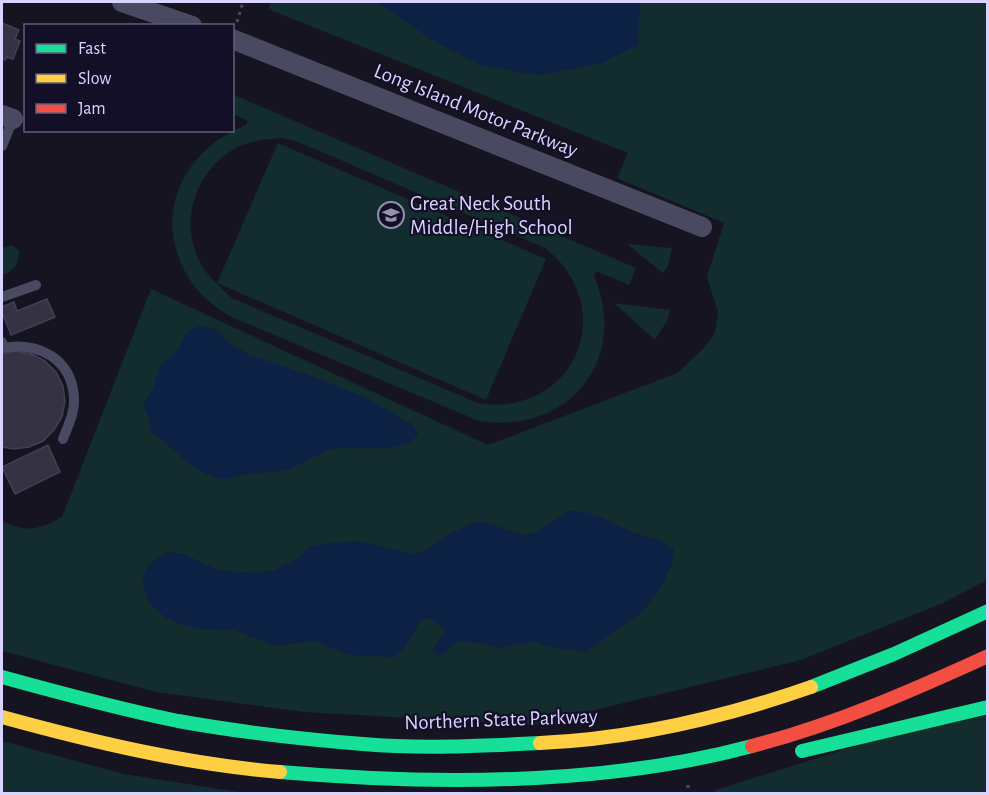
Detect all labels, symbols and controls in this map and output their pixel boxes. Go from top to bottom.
legend [24,24,234,132]
text: Fast [78,40,106,58]
street label: Long Island Motor Parkway [371,60,581,161]
text: Slow [78,70,111,88]
text: Jam [78,100,106,118]
place label: Great Neck South Middle/High School [410,193,573,238]
school or university icon: Great Neck South Middle/High School [376,200,406,230]
street label: Northern State Parkway [404,706,598,733]

